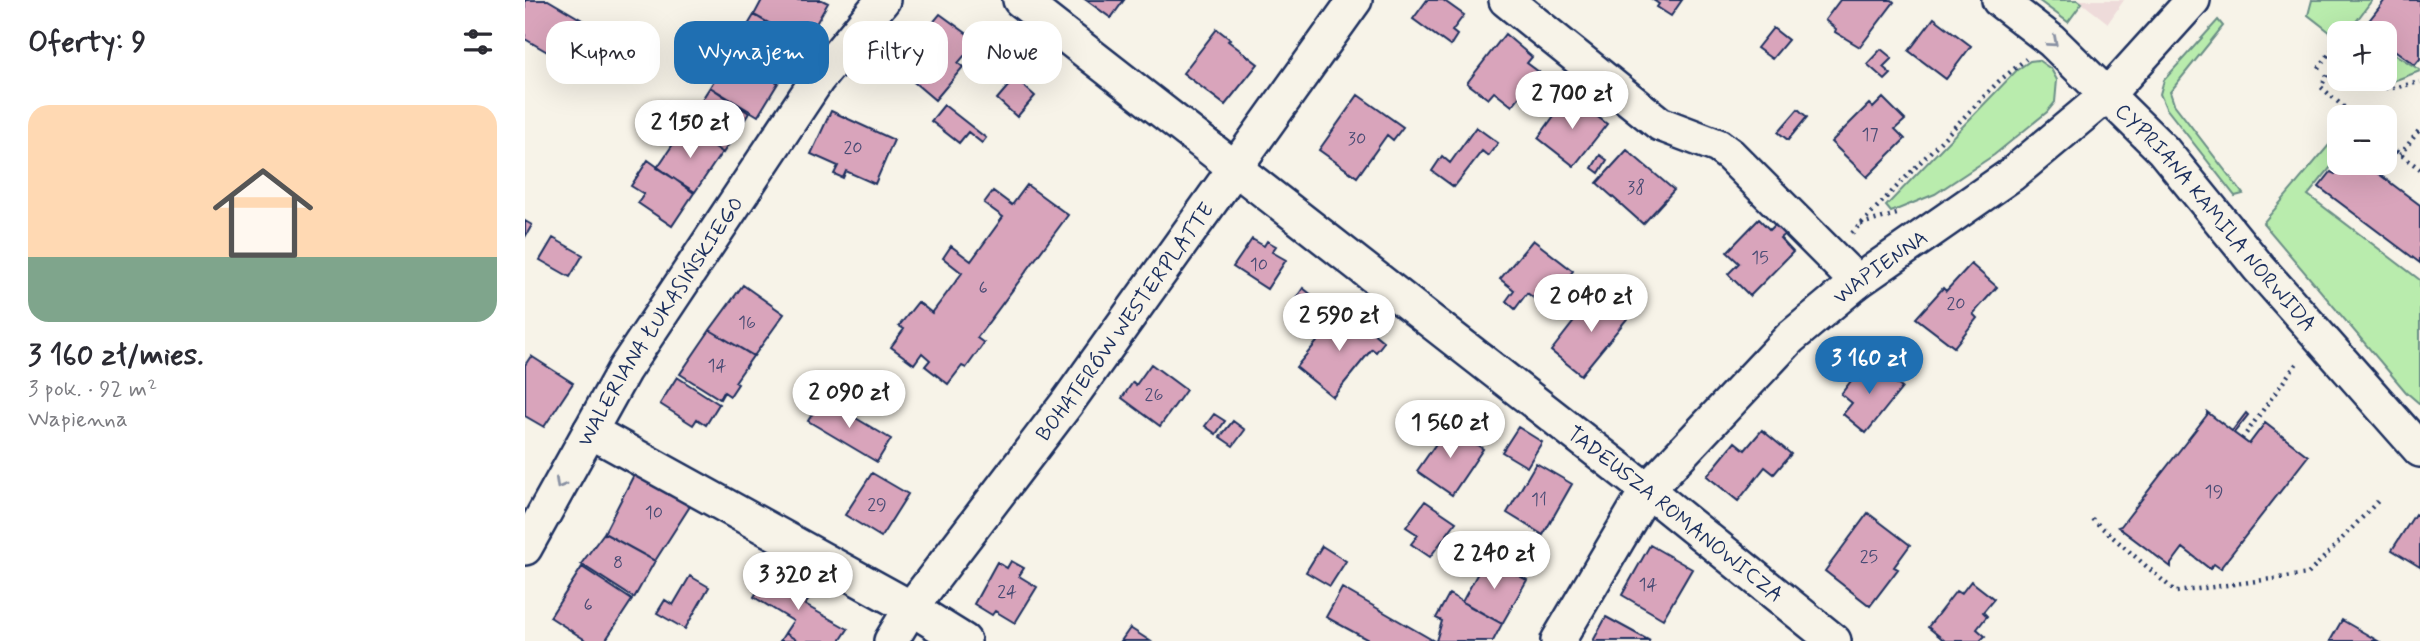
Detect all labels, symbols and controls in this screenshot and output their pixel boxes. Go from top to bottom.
chip: Kupno [546,21,660,84]
chip: Wynajem [674,21,829,84]
chip: Filtry [843,21,948,84]
chip: Nowe [962,21,1062,84]
map controls [2327,21,2397,175]
button: + [2327,21,2397,91]
text: Oferty: 9 [28,23,146,62]
icon: filters [459,23,497,61]
one-way arrow [2044,34,2057,46]
pin: 2 700 zł [1500,72,1644,131]
text: 2 700 zł [1531,79,1613,109]
street label: CYPRIANA KAMILA NORWIDA [2108,97,2322,338]
pin: 2 150 zł [618,100,762,160]
button: − [2327,105,2397,175]
text: 2 150 zł [651,108,729,138]
house number: 17 [1861,123,1879,147]
house number: 30 [1348,127,1366,151]
house number: 20 [843,136,863,160]
icon: home [200,150,326,276]
house number: 38 [1627,176,1645,200]
street label: WALERIANA ŁUKASIŃSKIEGO [571,191,751,452]
street label: BOHATERÓW WESTERPLATTE [1030,197,1221,447]
street label: WAPIENNA [1828,224,1934,311]
house number: 15 [1751,246,1769,270]
house number: 10 [1250,253,1268,277]
pin: 2 040 zł [1519,274,1663,334]
house number: 6 [978,276,988,300]
text: 2 040 zł [1550,282,1632,312]
house number: 20 [1946,292,1966,316]
pin: 2 590 zł [1267,294,1411,353]
text: 2 590 zł [1299,301,1379,331]
house number: 16 [738,311,756,335]
text: 3 160 zł/mies. [28,336,204,375]
pin: 3 160 zł [1797,336,1941,396]
text: 3 160 zł [1831,344,1907,374]
house number: 14 [708,354,727,378]
pin: 2 090 zł [777,370,921,430]
text: 3 pok. · 92 m² [28,375,157,405]
text: 2 090 zł [809,378,889,408]
house number: 26 [1145,383,1163,407]
pin: 1 560 zł [1378,400,1522,460]
text: Wapienna [28,405,128,435]
text: 1 560 zł [1411,408,1489,438]
street label: TADEUSZA ROMANOWICZA [1561,420,1789,610]
one-way arrow [555,477,568,490]
house number: 19 [2205,480,2223,504]
house number: 11 [1531,488,1547,512]
house number: 29 [867,493,887,517]
house number: 10 [645,501,663,525]
pin: 2 240 zł [1422,532,1566,591]
text: 2 240 zł [1453,539,1535,569]
house number: 25 [1860,545,1878,569]
house number: 8 [613,551,623,575]
pin: 3 320 zł [726,552,870,612]
text: 3 320 zł [759,560,837,590]
house number: 14 [1639,573,1658,597]
house number: 24 [997,580,1017,604]
house number: 6 [583,593,593,617]

